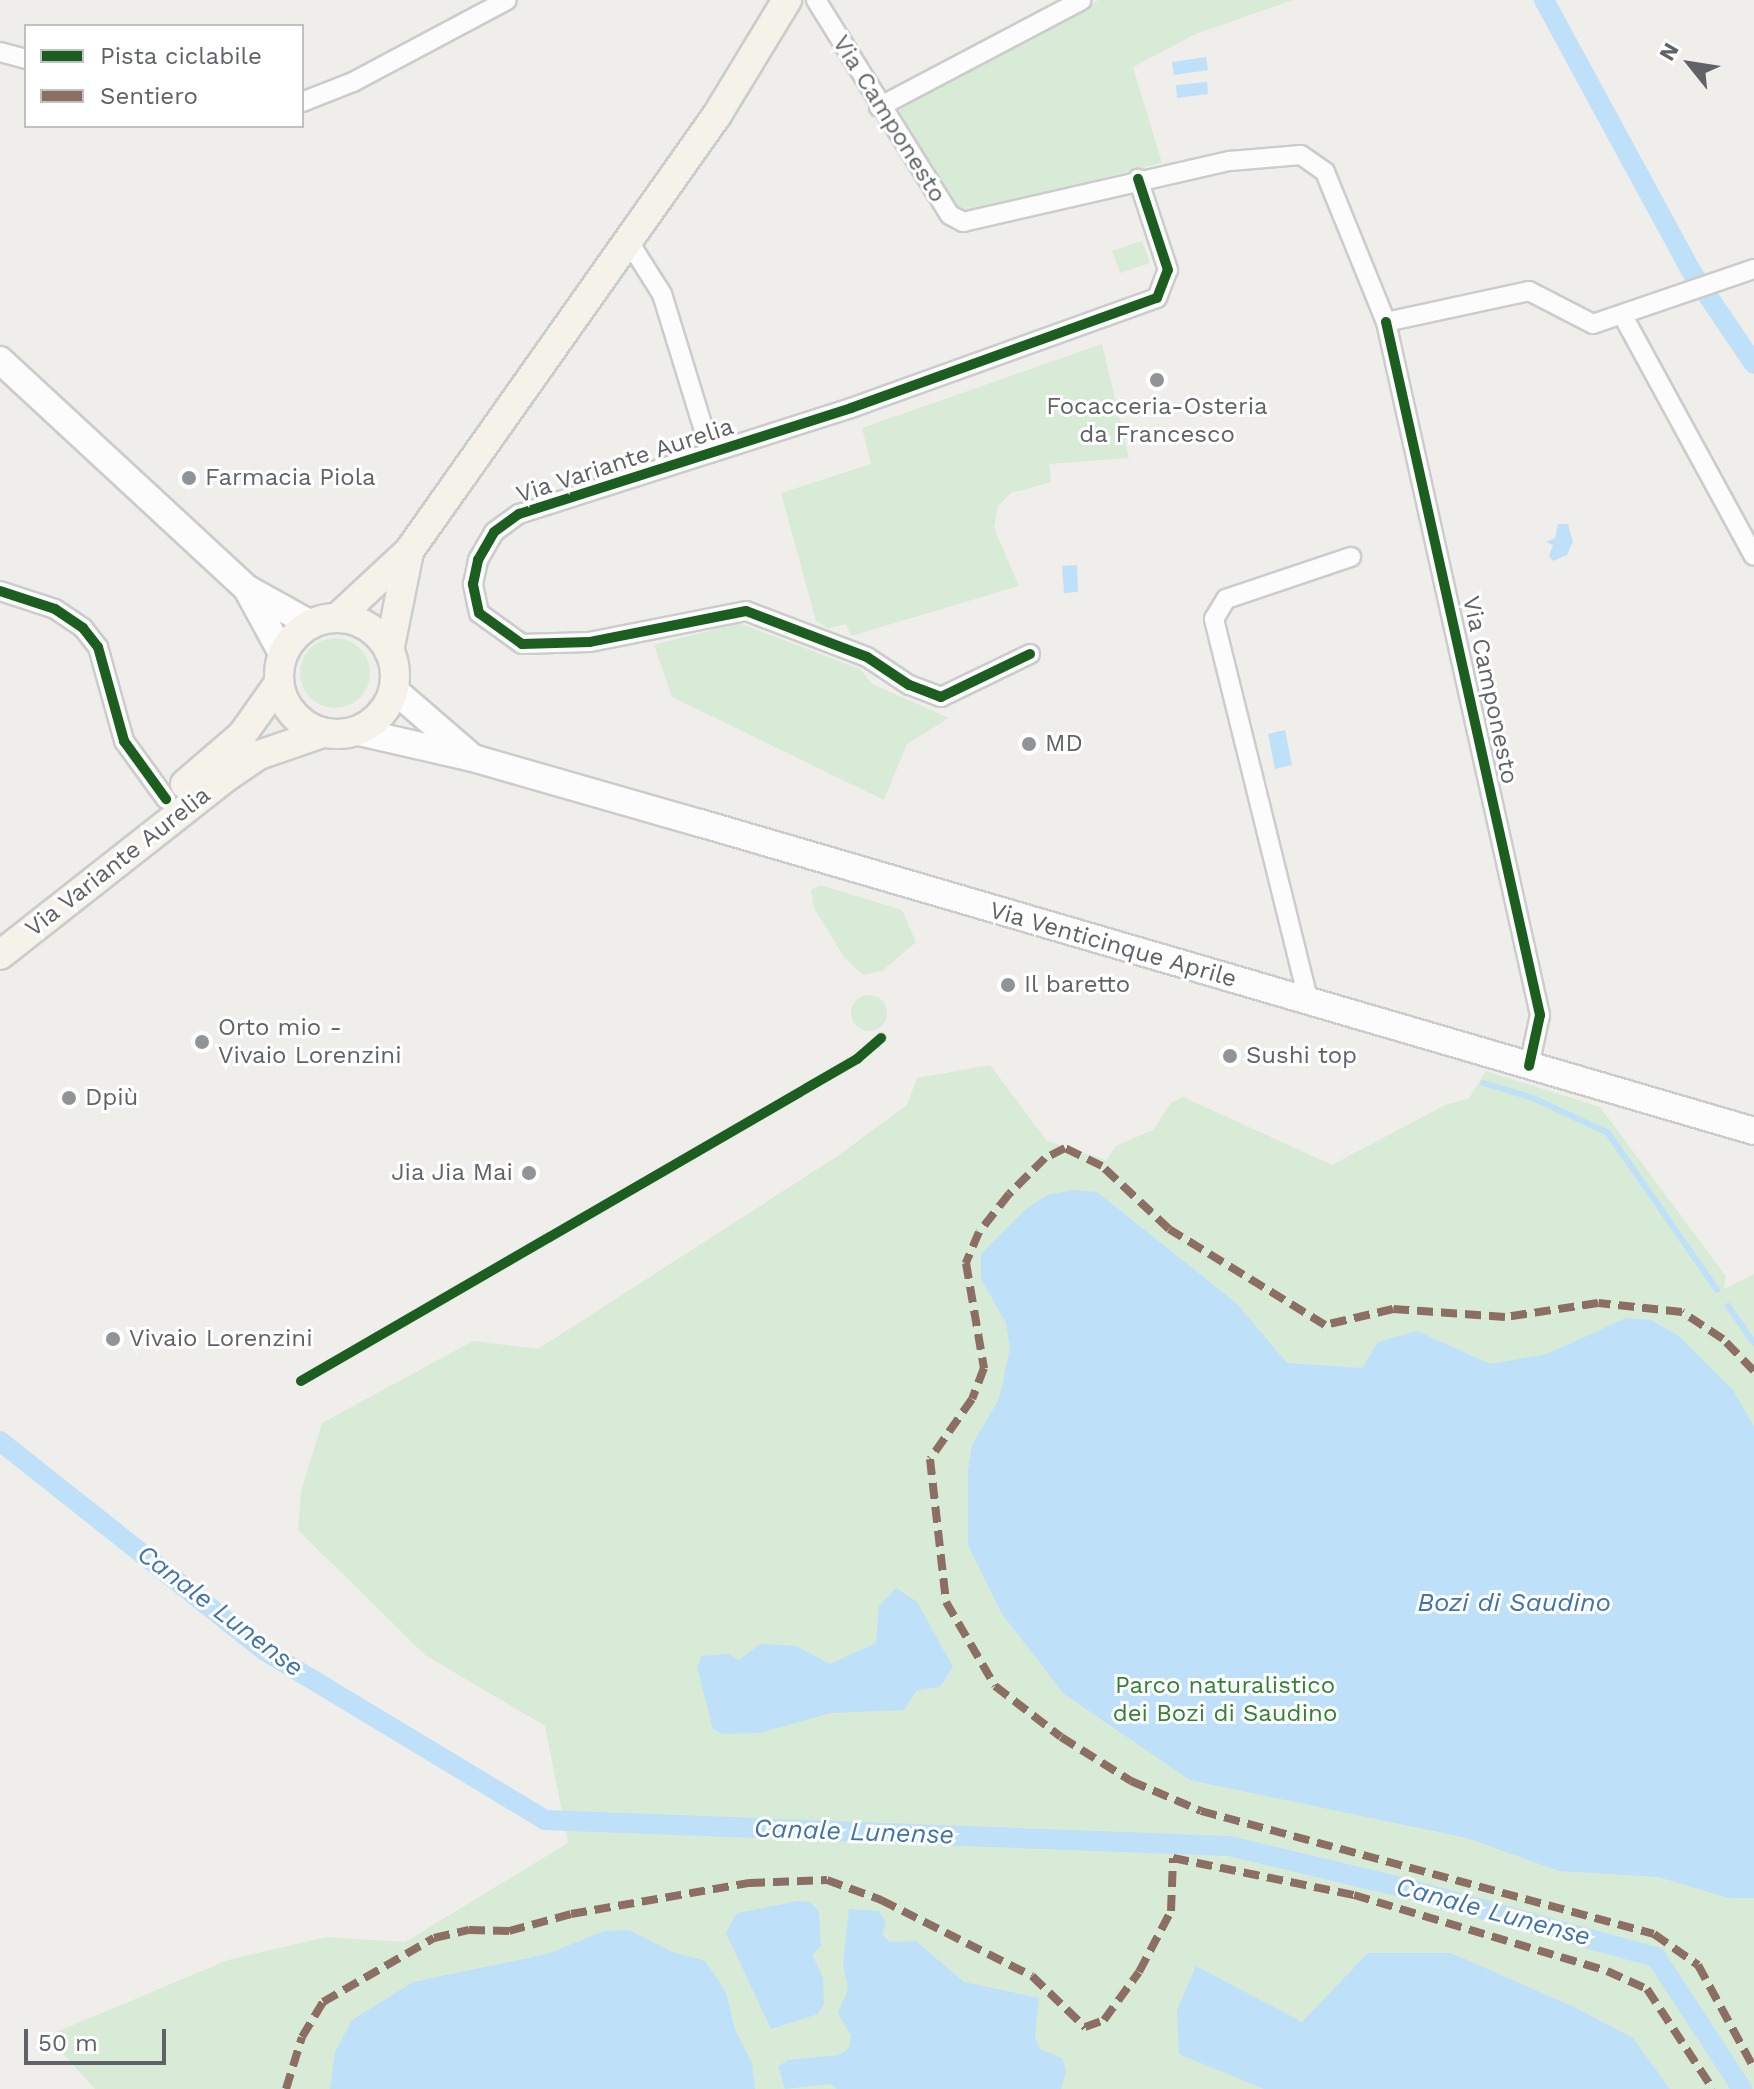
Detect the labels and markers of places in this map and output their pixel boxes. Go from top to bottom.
marker: Focacceria-Osteria da Francesco [1148,371,1166,389]
place label: Focacceria-Osteria da Francesco [1046,393,1268,449]
place label: Farmacia Piola [205,464,376,492]
marker: Farmacia Piola [180,469,198,487]
place label: MD [1045,730,1083,758]
marker: MD [1020,735,1038,753]
place label: Il baretto [1024,971,1131,999]
marker: Il baretto [999,976,1017,994]
place label: Orto mio - Vivaio Lorenzini [218,1014,402,1070]
marker: Orto mio - Vivaio Lorenzini [193,1033,211,1051]
place label: Sushi top [1246,1042,1358,1070]
marker: Sushi top [1221,1047,1239,1065]
place label: Dpiù [85,1084,138,1112]
marker: Dpiù [60,1089,78,1107]
place label: Jia Jia Mai [389,1159,513,1187]
marker: Jia Jia Mai [520,1164,538,1182]
place label: Vivaio Lorenzini [129,1325,313,1353]
marker: Vivaio Lorenzini [104,1330,122,1348]

